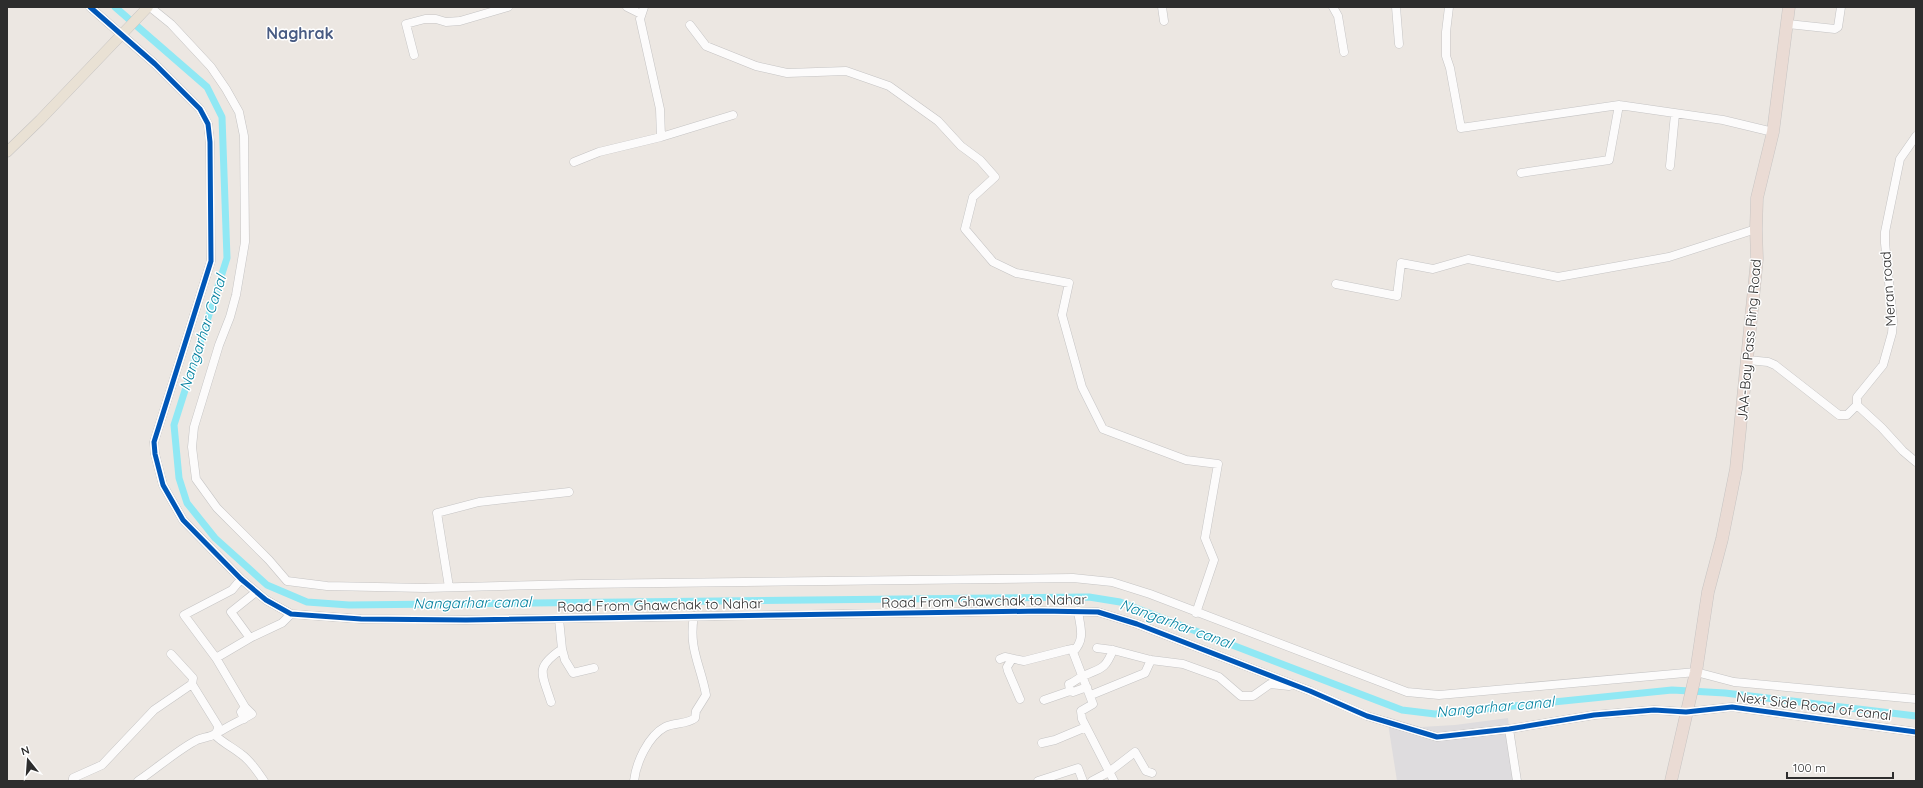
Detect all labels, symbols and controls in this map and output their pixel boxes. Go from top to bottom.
district label: Naghrak [266,23,334,43]
street label: Meran road [1876,251,1900,327]
street label: JAA-Bay Pass Ring Road [1733,258,1765,422]
water label: Nangarhar Canal [175,271,231,393]
street label: Road From Ghawchak to Nahar [881,590,1088,612]
water label: Nangarhar canal [413,592,533,613]
street label: Road From Ghawchak to Nahar [557,594,764,616]
water label: Nangarhar canal [1117,594,1236,653]
street label: Next Side Road of canal [1735,688,1893,724]
water label: Nangarhar canal [1435,692,1556,721]
north arrow [8,740,48,780]
text: N [19,743,31,758]
scale bar [1787,754,1893,780]
text: 100 m [1793,760,1826,775]

